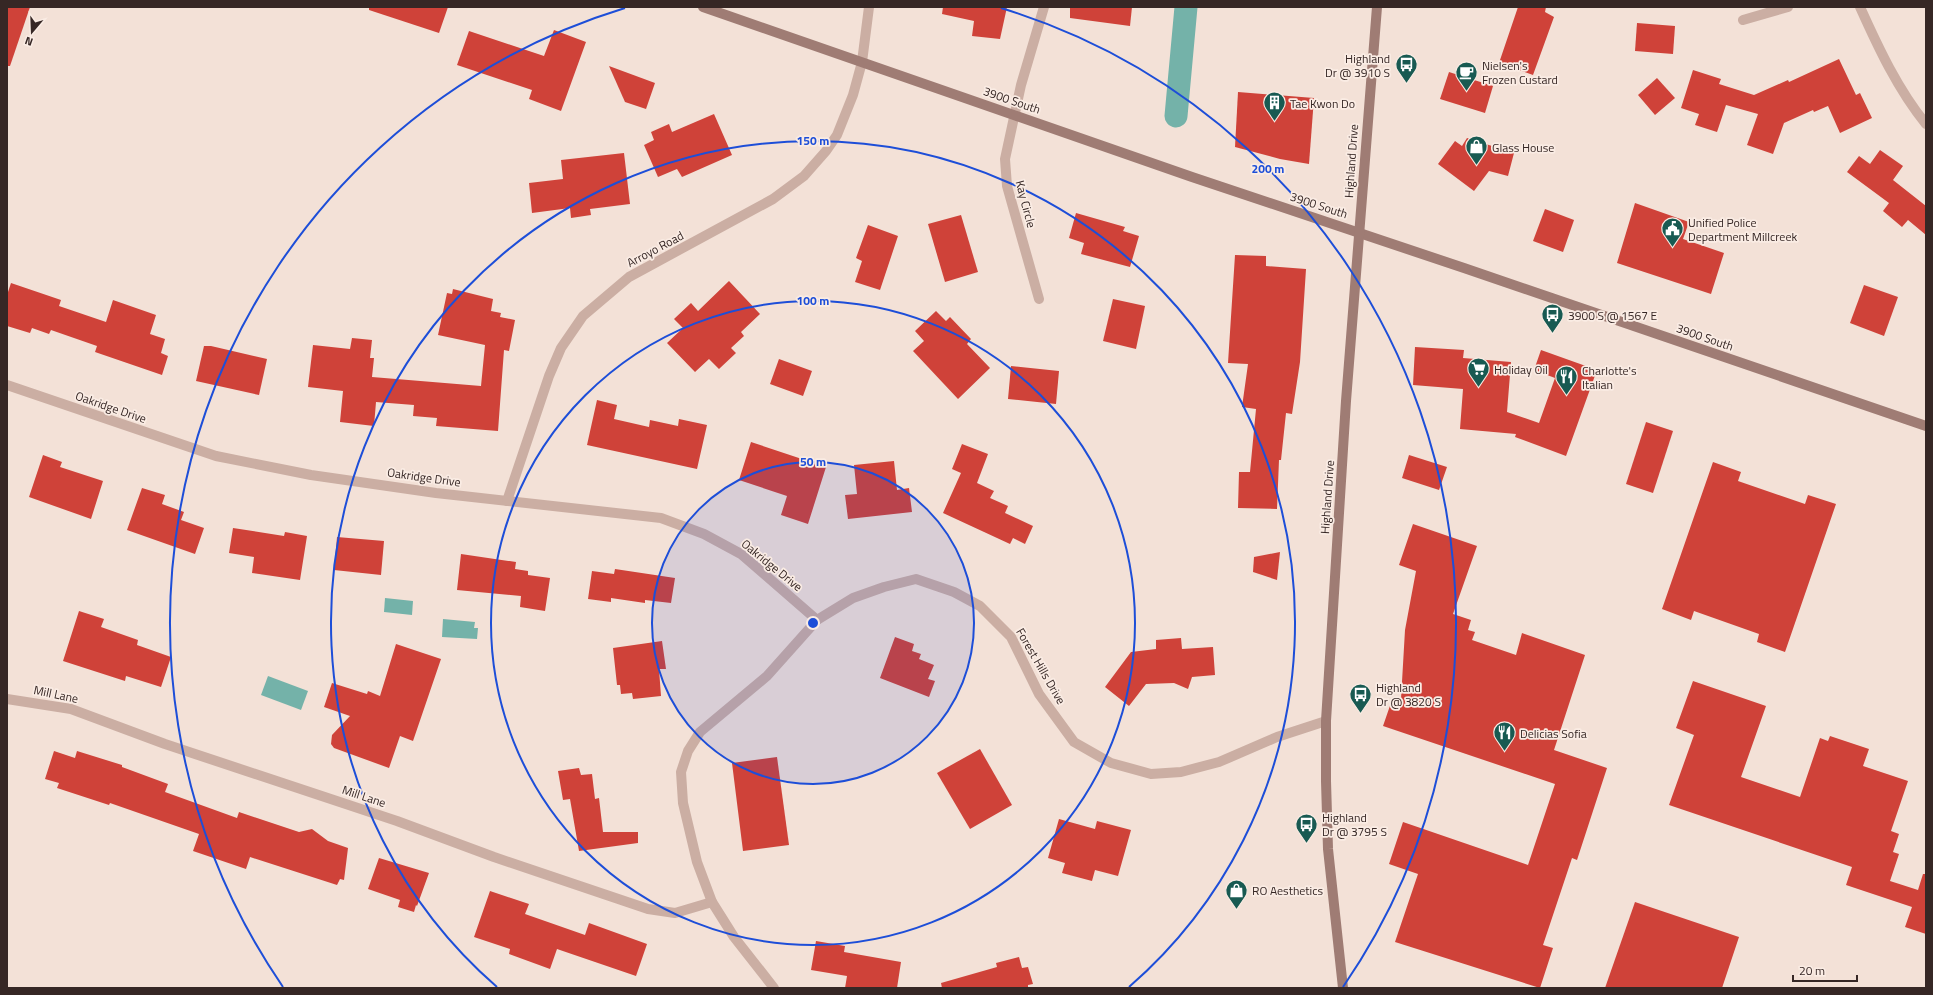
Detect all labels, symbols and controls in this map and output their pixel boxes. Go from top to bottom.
north arrow [12,12,52,52]
text: N [23,33,35,50]
place label: Highland Dr @ 3910 S [1325,49,1390,82]
bus stop icon: Highland Dr @ 3910 S [1393,52,1419,85]
place label: Nielsen's Frozen Custard [1482,56,1558,89]
cafe icon: Nielsen's Frozen Custard [1454,59,1480,92]
street label: 3900 South [981,81,1043,119]
building icon: Tae Kwon Do [1261,90,1287,123]
place label: Tae Kwon Do [1290,94,1355,113]
street label: Highland Drive [1339,124,1363,198]
text: 150 m [797,131,829,150]
shop icon: Glass House [1463,134,1489,167]
place label: Glass House [1492,138,1554,157]
text: 200 m [1252,159,1284,178]
street label: Kay Circle [1011,178,1041,230]
street label: 3900 South [1288,187,1350,223]
place label: Unified Police Department Millcreek [1688,213,1797,246]
public building icon: Unified Police Department Millcreek [1660,216,1686,249]
street label: Arroyo Road [623,226,687,272]
text: 100 m [797,291,829,310]
bus stop icon: 3900 S @ 1567 E [1540,302,1566,335]
place label: 3900 S @ 1567 E [1568,306,1658,325]
street label: 3900 South [1674,318,1736,356]
supermarket icon: Holiday Oil [1465,356,1491,389]
place label: Holiday Oil [1494,360,1548,379]
place label: Charlotte's Italian [1582,361,1637,394]
restaurant icon: Charlotte's Italian [1554,364,1580,397]
street label: Oakridge Drive [73,386,149,428]
text: 50 m [800,452,826,471]
street label: Highland Drive [1315,460,1339,534]
street label: Oakridge Drive [386,462,462,492]
street label: Oakridge Drive [737,534,807,596]
centre of rings [806,616,820,630]
street label: Forest Hills Drive [1011,624,1071,708]
place label: Highland Dr @ 3820 S [1376,678,1441,711]
street label: Mill Lane [32,680,80,708]
bus stop icon: Highland Dr @ 3820 S [1348,681,1374,714]
restaurant icon: Delicias Sofia [1492,720,1518,753]
place label: Delicias Sofia [1520,724,1587,743]
street label: Mill Lane [340,780,388,812]
place label: Highland Dr @ 3795 S [1322,808,1387,841]
bus stop icon: Highland Dr @ 3795 S [1294,811,1320,844]
shop icon: RO Aesthetics [1223,877,1249,910]
place label: RO Aesthetics [1252,881,1323,900]
scale bar [1793,957,1857,983]
text: 20 m [1799,961,1825,980]

